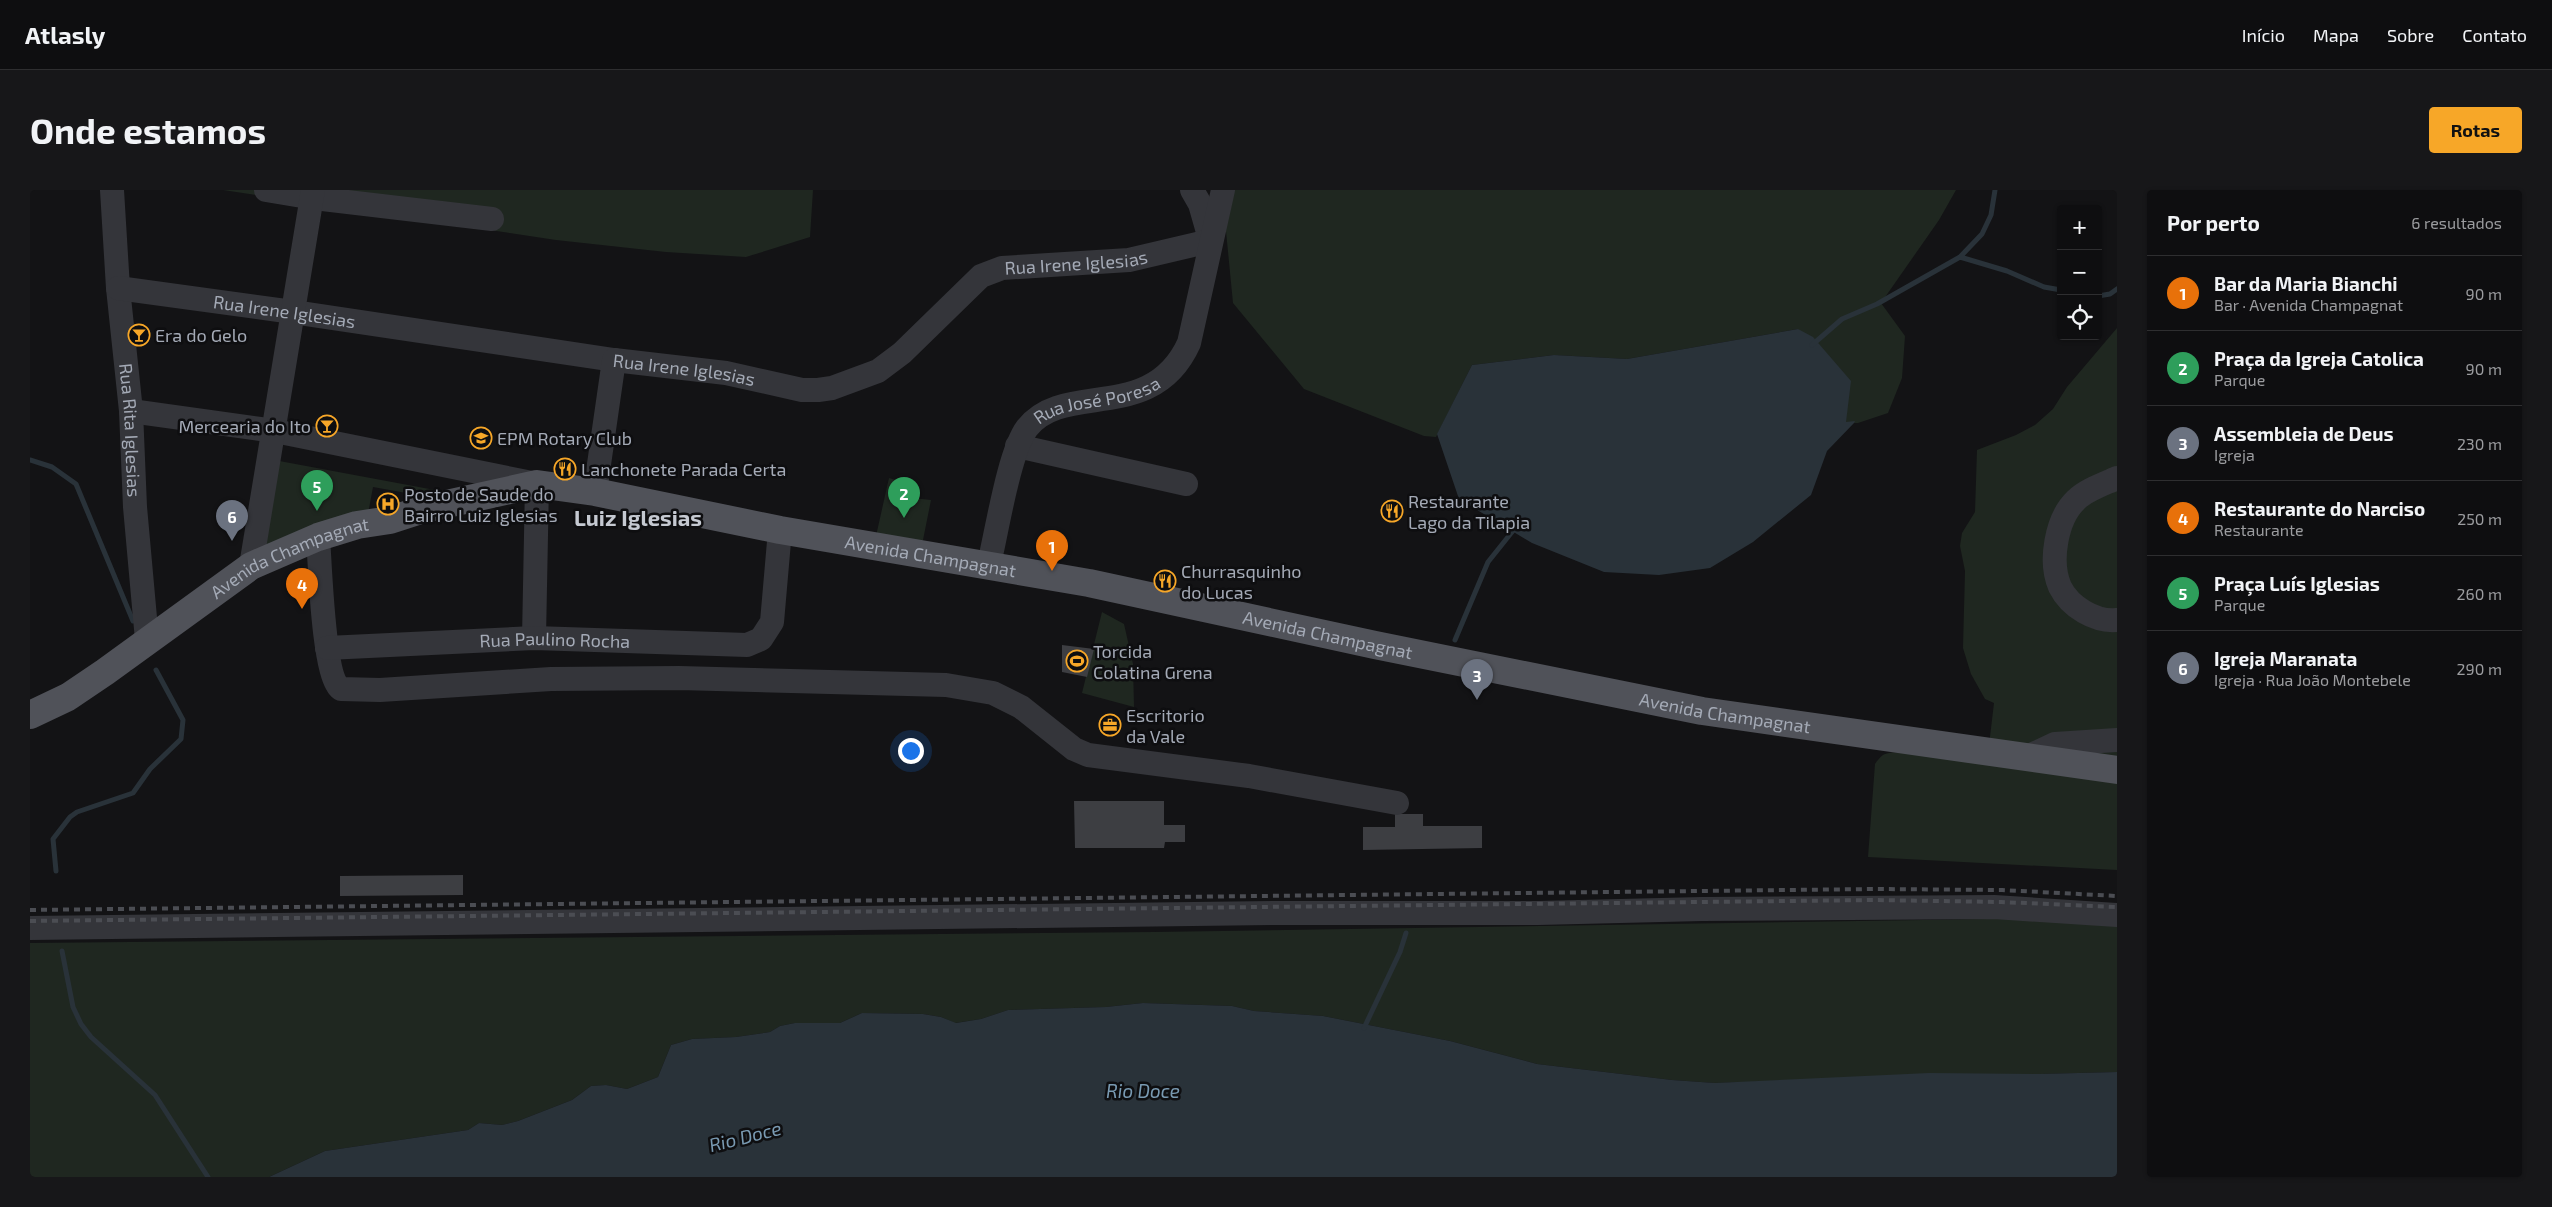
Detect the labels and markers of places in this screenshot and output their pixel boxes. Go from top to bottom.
bar icon: Era do Gelo [127,323,151,347]
place label: Era do Gelo [155,324,247,346]
bar icon: Mercearia do Ito [315,414,339,438]
place label: Mercearia do Ito [178,415,311,437]
school or university icon: EPM Rotary Club [469,426,493,450]
place label: EPM Rotary Club [497,427,632,449]
restaurant icon: Lanchonete Parada Certa [553,457,577,481]
place label: Lanchonete Parada Certa [581,458,786,480]
pin: 5 [301,470,333,511]
pin: 2 [888,477,920,518]
place label: Posto de Saude do Bairro Luiz Iglesias [404,483,558,526]
place label: Restaurante Lago da Tilapia [1408,490,1530,533]
hospital icon: Posto de Saude do Bairro Luiz Iglesias [376,492,400,516]
restaurant icon: Restaurante Lago da Tilapia [1380,499,1404,523]
pin: 6 [216,500,248,541]
pin: 1 [1036,530,1068,571]
place label: Churrasquinho do Lucas [1181,560,1302,603]
pin: 4 [286,568,318,609]
restaurant icon: Churrasquinho do Lucas [1153,569,1177,593]
place label: Torcida Colatina Grena [1093,640,1213,683]
sports icon: Torcida Colatina Grena [1065,649,1089,673]
pin: 3 [1461,659,1493,700]
place label: Escritorio da Vale [1126,704,1205,747]
office icon: Escritorio da Vale [1098,713,1122,737]

